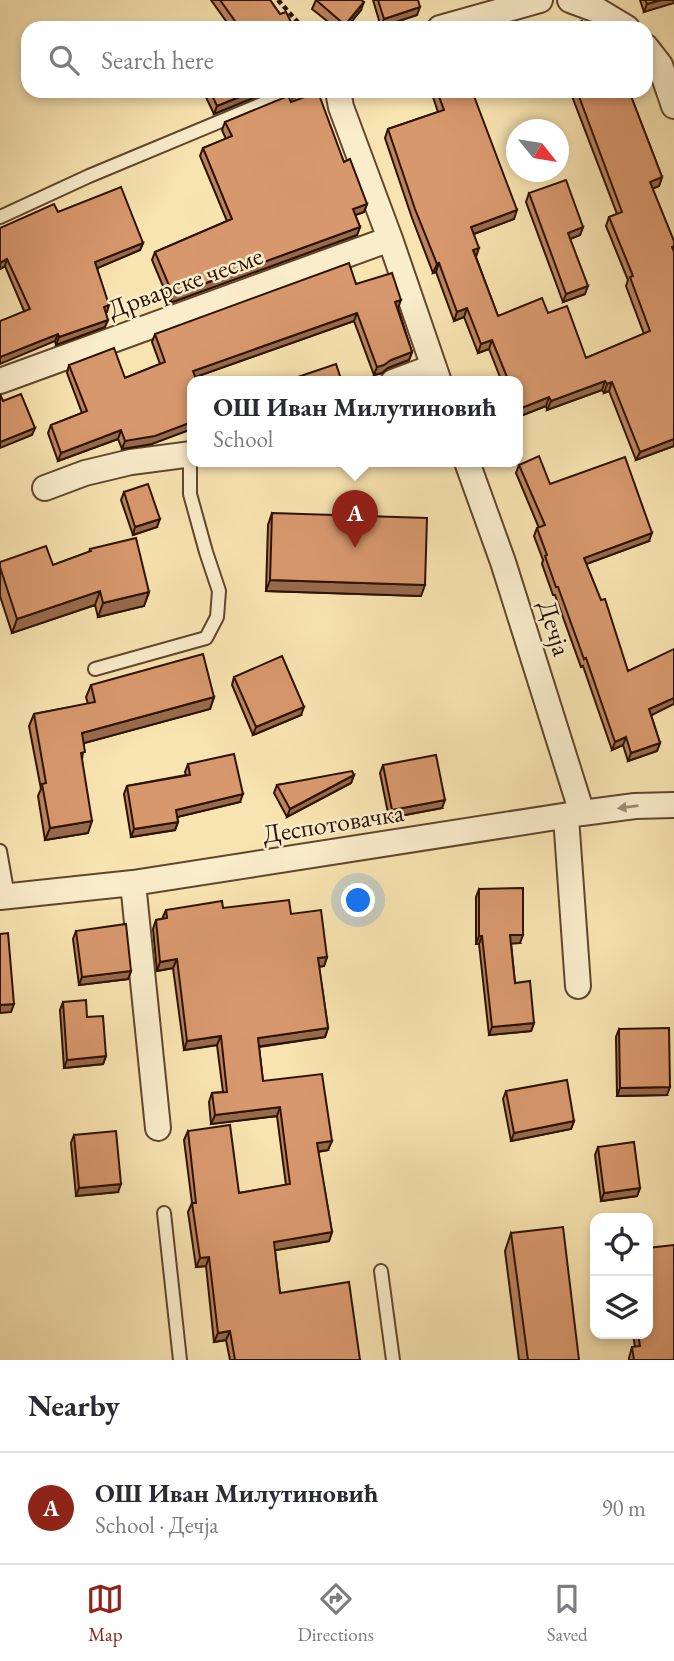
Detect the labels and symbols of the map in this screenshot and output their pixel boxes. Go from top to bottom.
north arrow [506,119,569,182]
street label: Дрварске чесме [103,238,267,326]
pin: A [332,490,378,548]
street label: Дечја [531,596,580,661]
street label: Деспотовачка [260,795,407,851]
one-way arrow [617,802,639,813]
your location [341,883,375,917]

